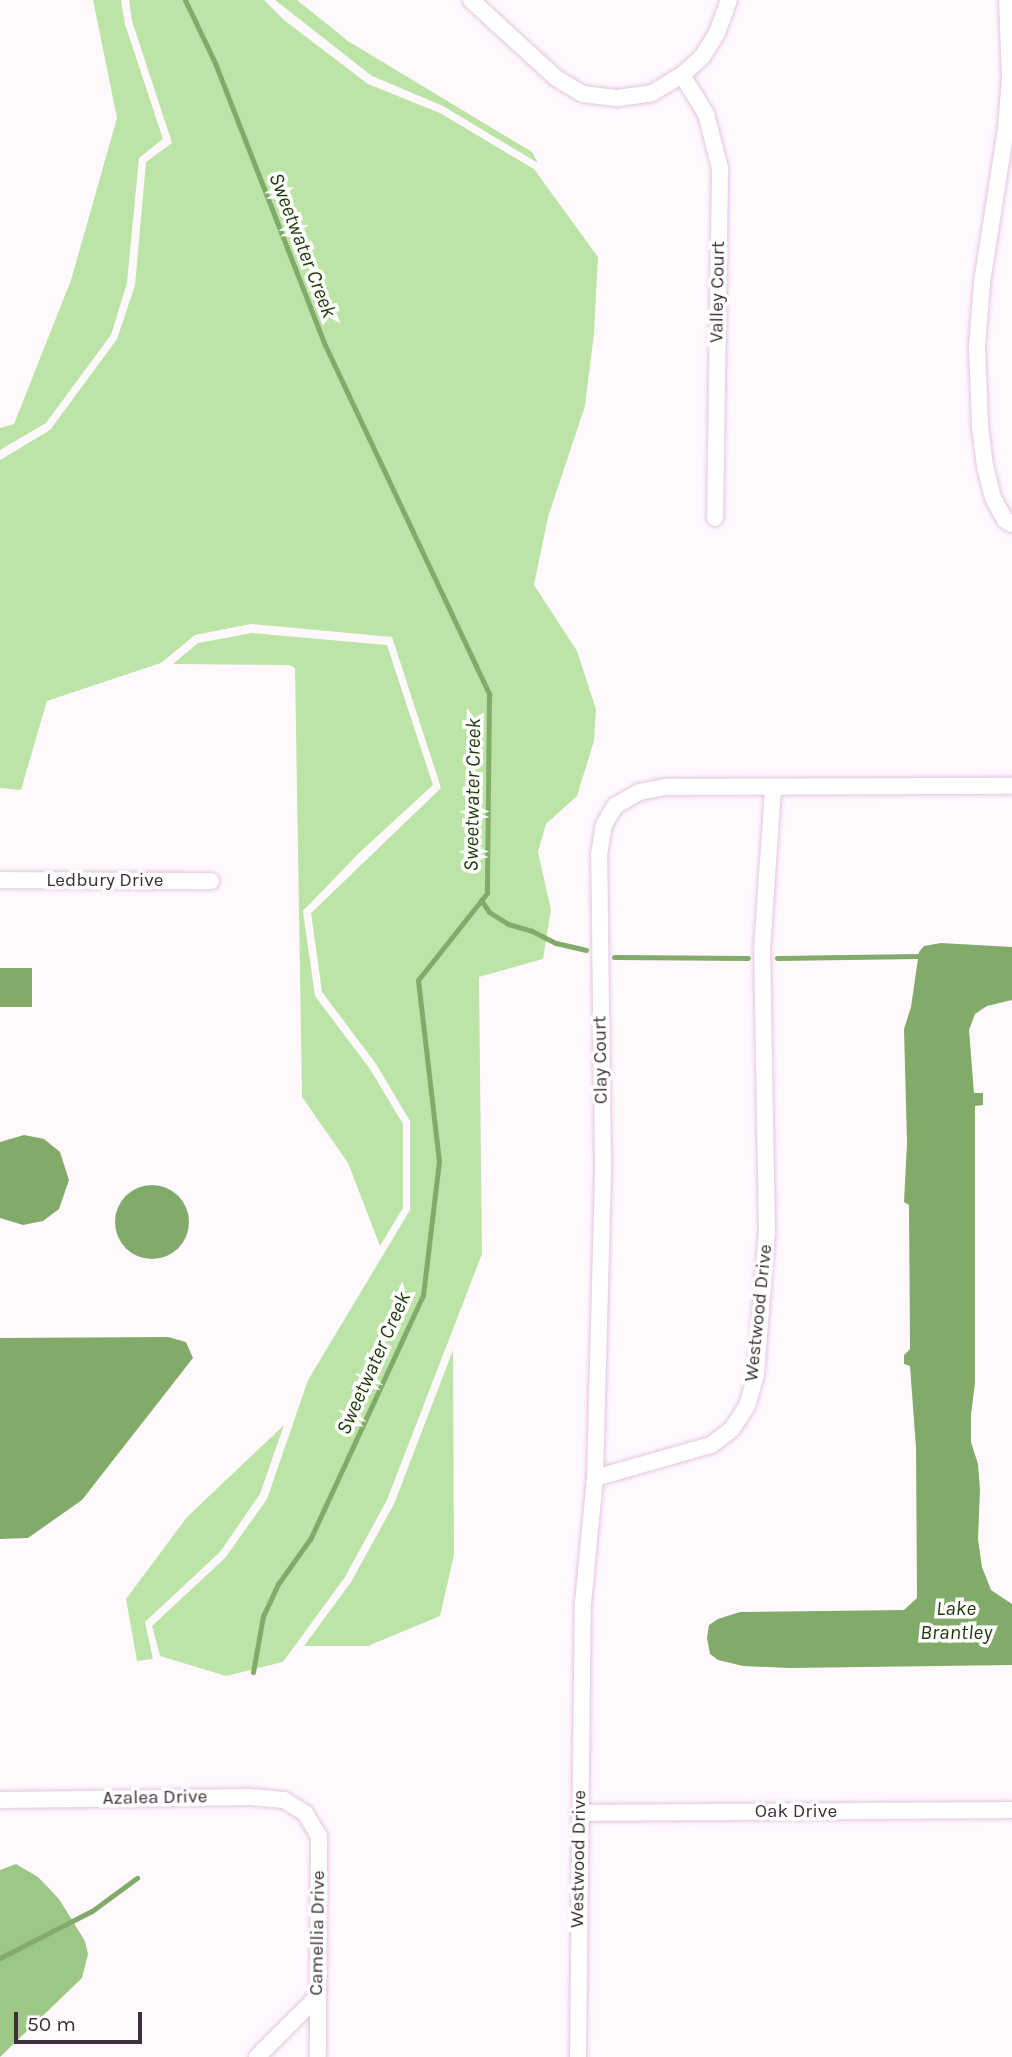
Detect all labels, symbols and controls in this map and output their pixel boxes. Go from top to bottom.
water label: Sweetwater Creek [264,169,342,321]
street label: Valley Court [706,241,730,343]
water label: Sweetwater Creek [458,718,486,872]
street label: Ledbury Drive [46,870,164,892]
street label: Clay Court [589,1016,613,1104]
street label: Westwood Drive [740,1243,778,1383]
water label: Sweetwater Creek [330,1288,416,1438]
water label: Lake Brantley [920,1595,992,1645]
street label: Azalea Drive [102,1786,208,1810]
street label: Westwood Drive [566,1790,592,1928]
street label: Oak Drive [755,1801,837,1823]
street label: Camellia Drive [306,1870,330,1996]
scale bar [18,1997,145,2041]
text: 50 m [27,2012,76,2036]

